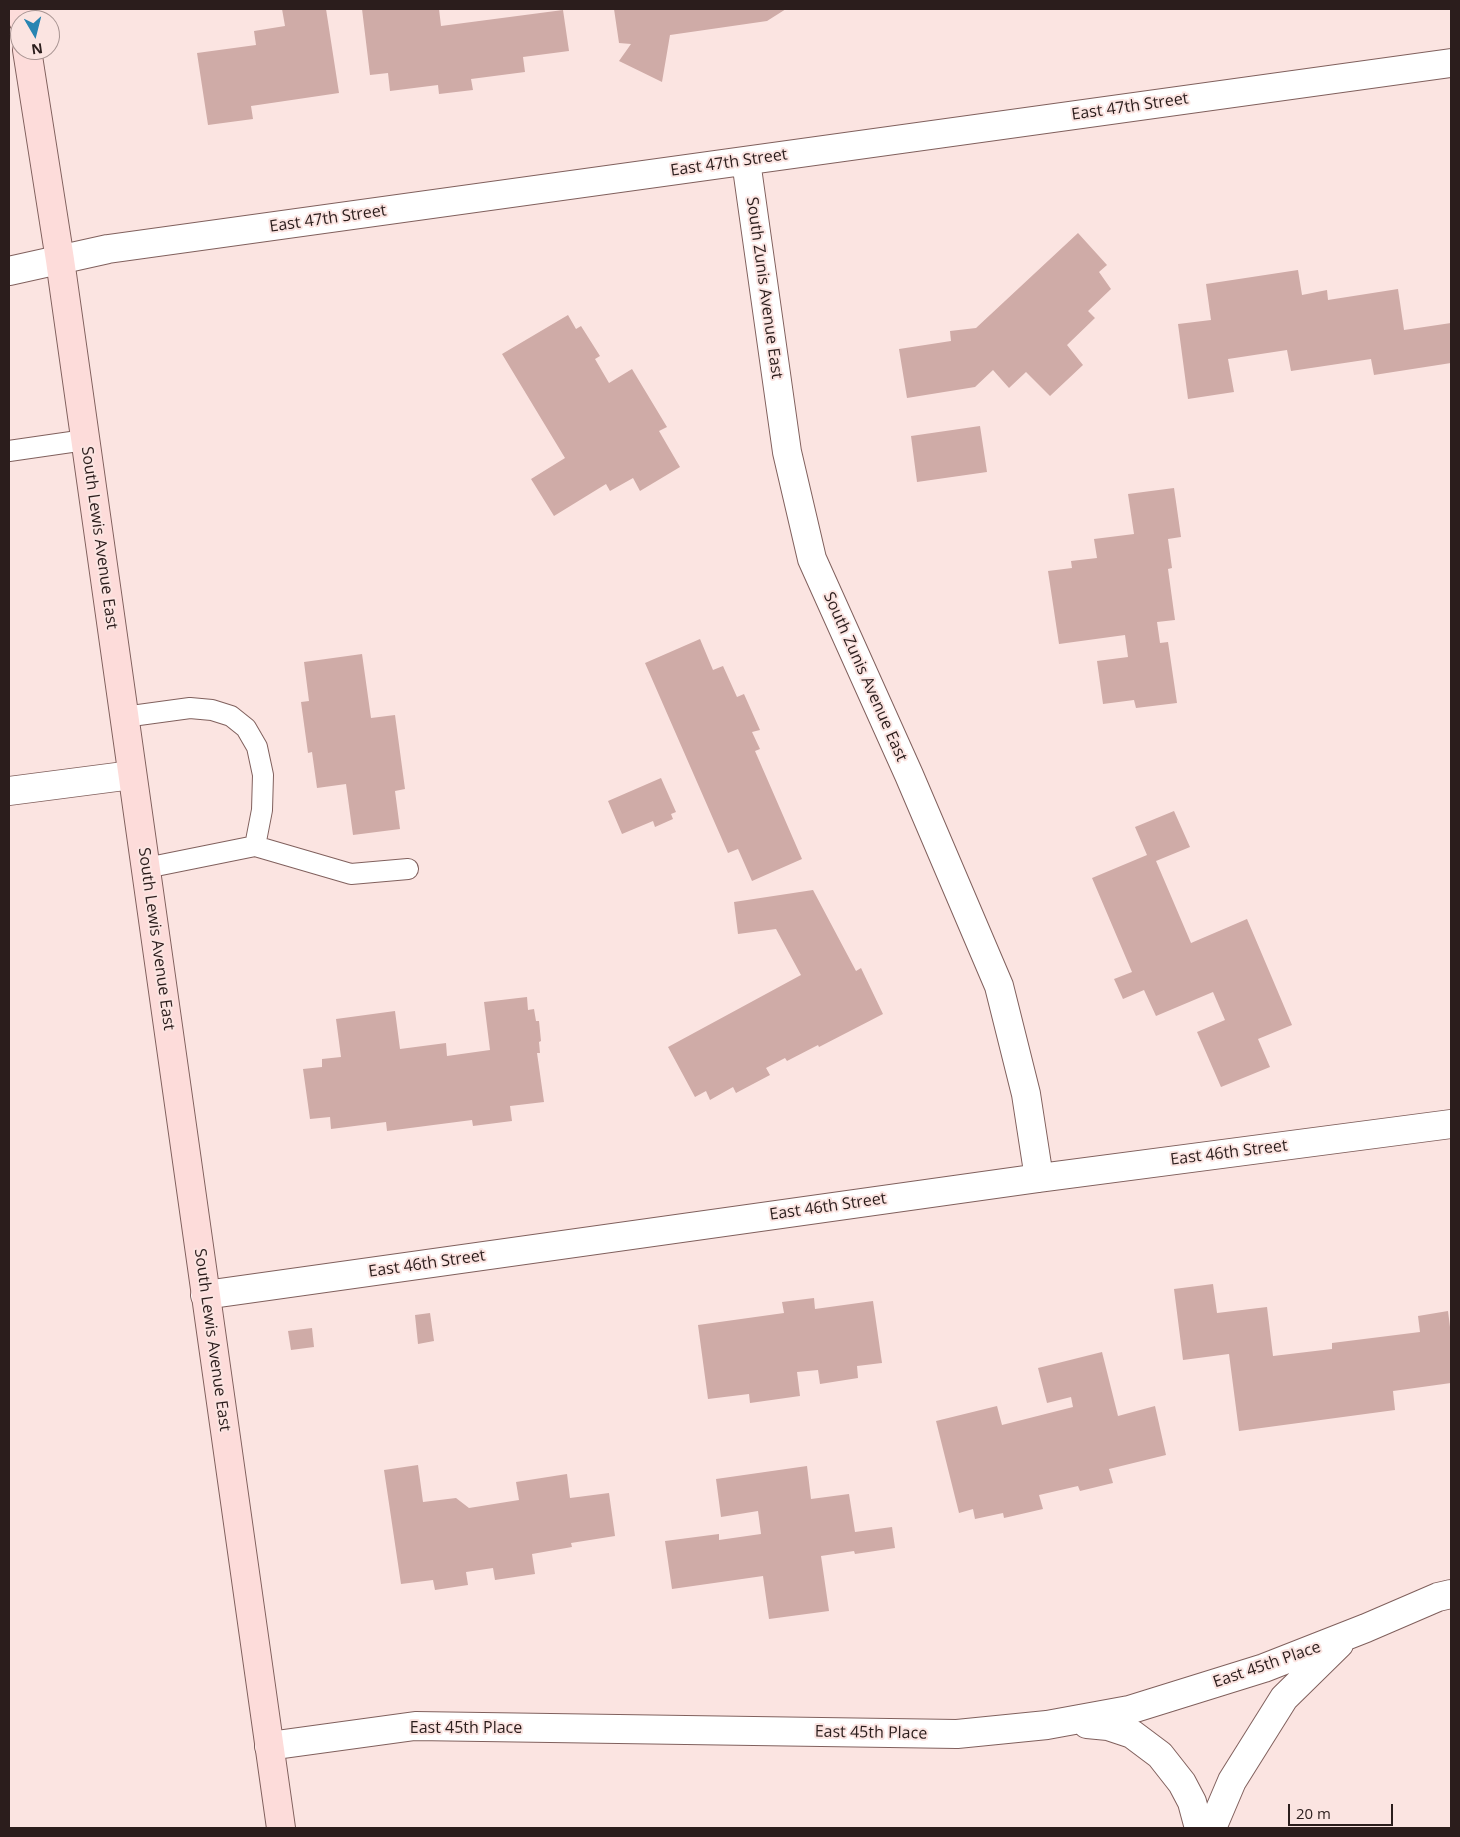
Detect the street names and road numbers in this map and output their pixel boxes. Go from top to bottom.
street label: East 47th Street [1070,89,1190,125]
street label: East 47th Street [669,145,789,181]
street label: South Zunis Avenue East [742,196,786,380]
street label: East 47th Street [268,201,388,237]
street label: South Lewis Avenue East [77,445,121,631]
street label: South Zunis Avenue East [819,589,911,765]
street label: South Lewis Avenue East [134,846,178,1032]
street label: East 46th Street [1169,1136,1289,1170]
street label: East 46th Street [768,1189,888,1225]
street label: East 46th Street [367,1246,487,1282]
street label: South Lewis Avenue East [190,1247,234,1433]
street label: East 45th Place [1211,1638,1323,1692]
street label: East 45th Place [410,1718,522,1738]
street label: East 45th Place [815,1722,927,1744]

